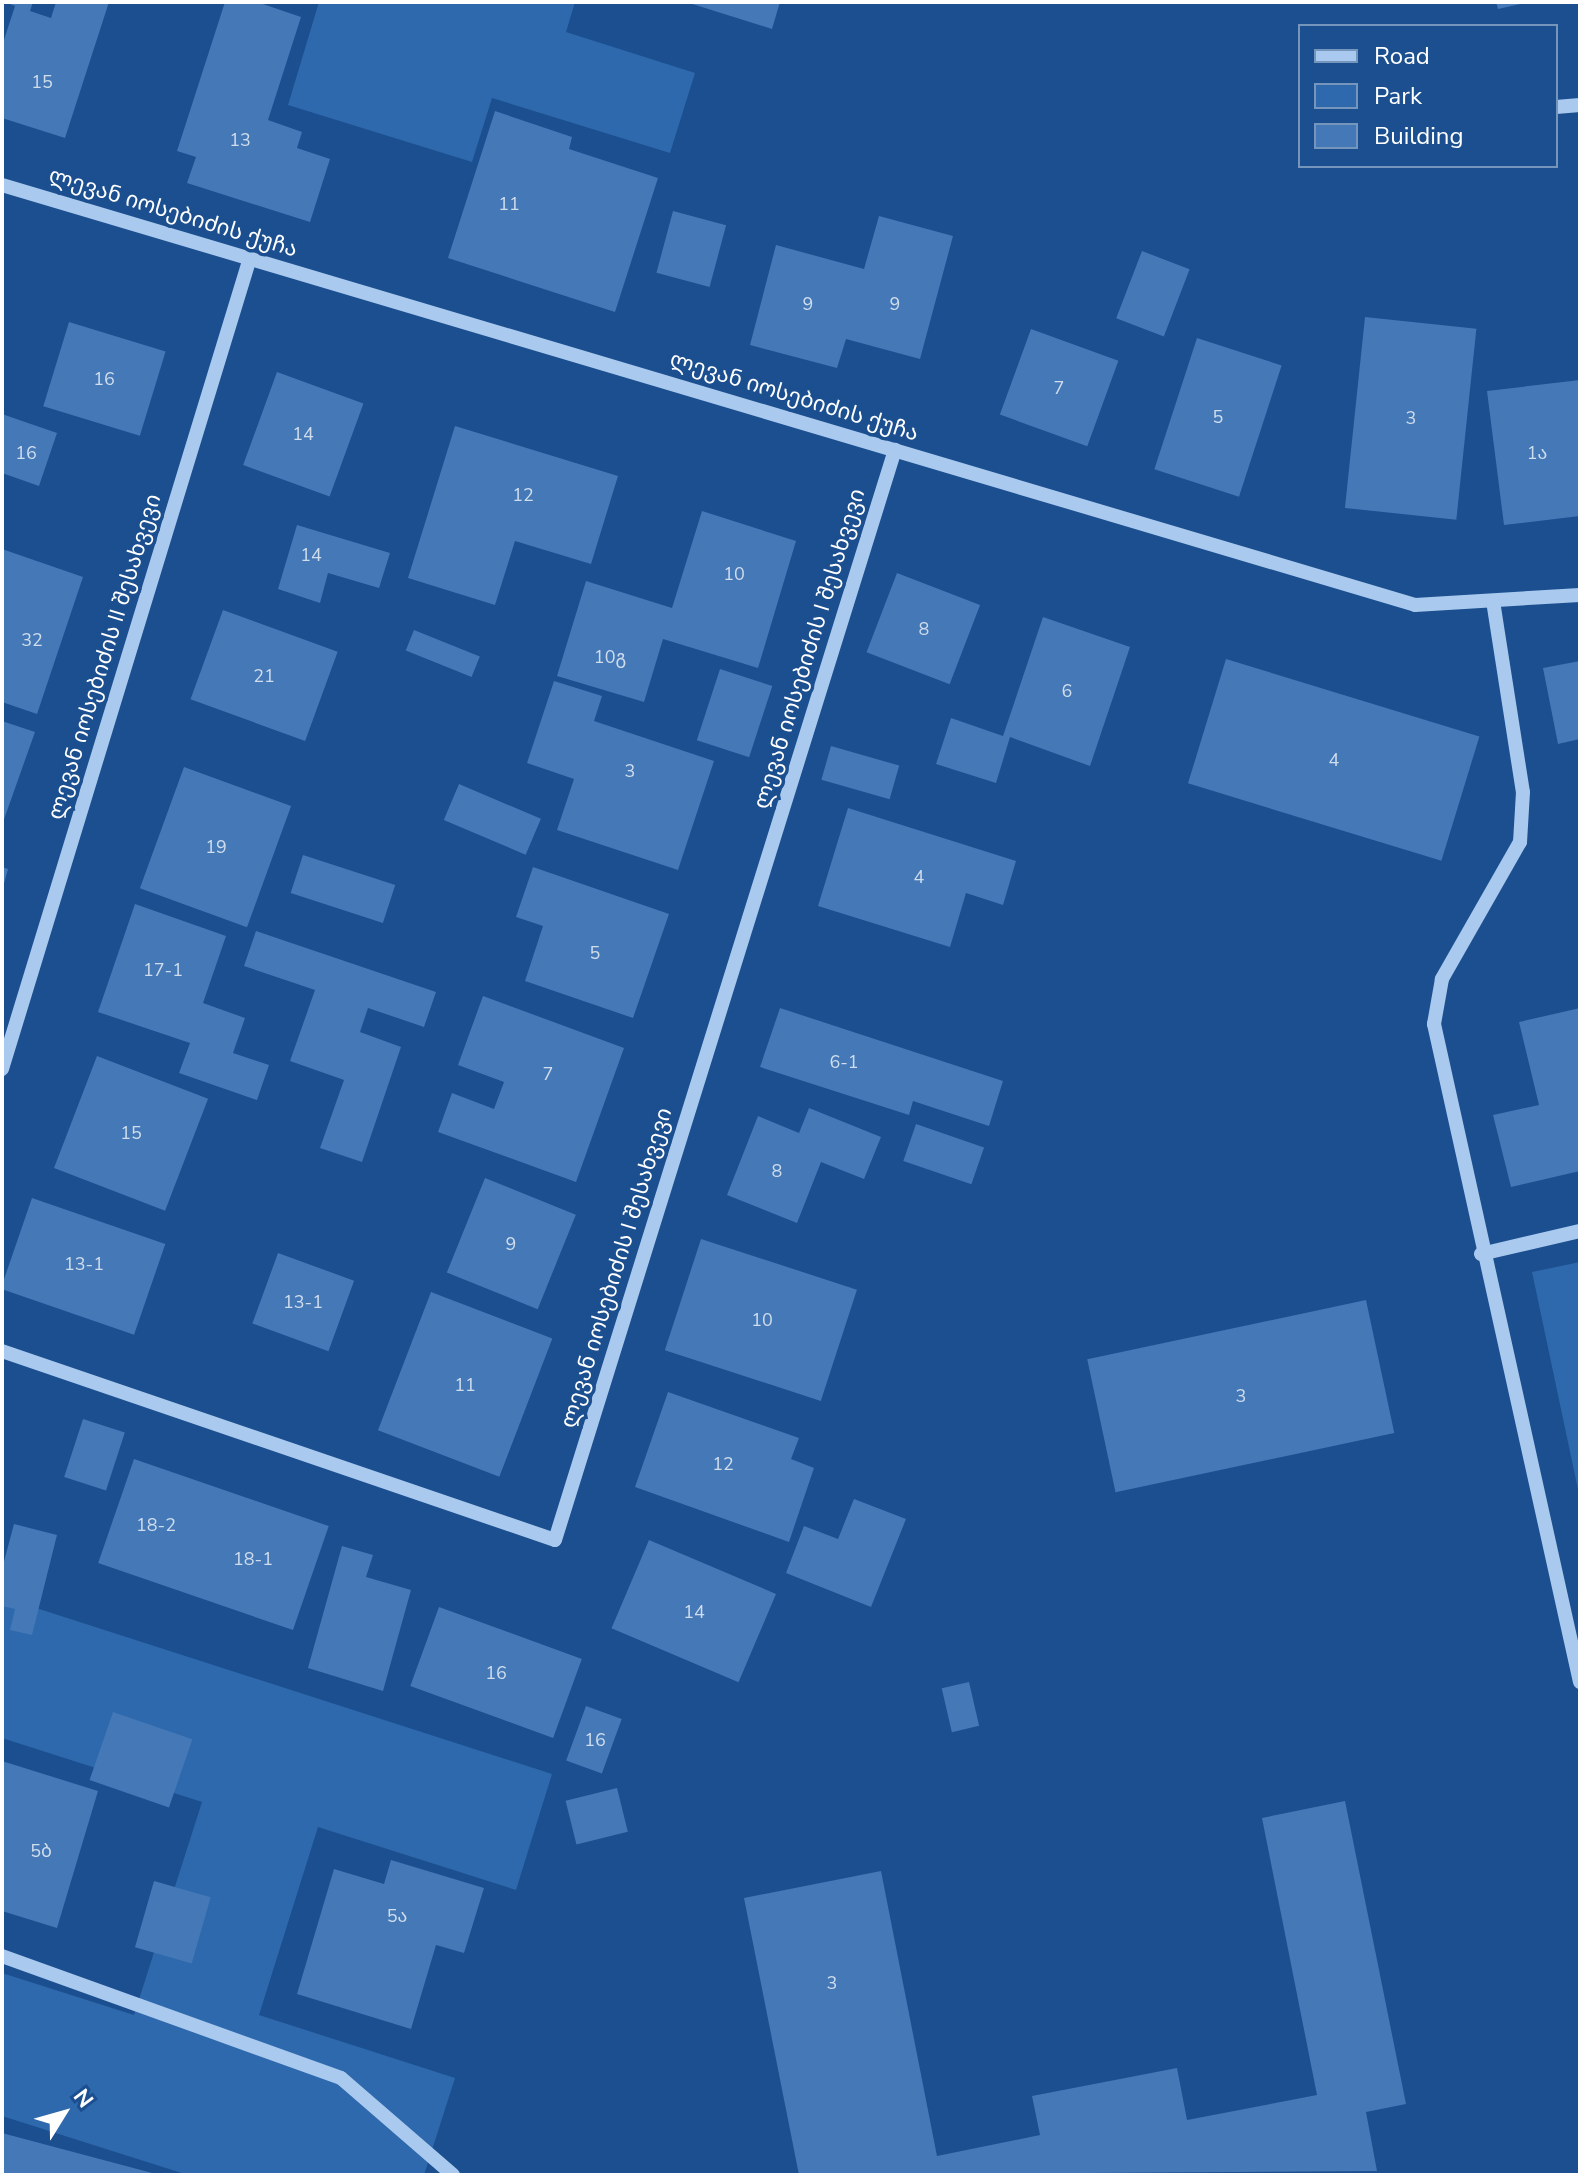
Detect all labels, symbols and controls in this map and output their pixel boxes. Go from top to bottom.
legend [1298,24,1558,168]
text: Road [1374,40,1430,72]
house number: 15 [31,71,53,93]
text: Park [1374,80,1422,112]
text: Building [1374,120,1464,152]
house number: 13 [229,129,251,151]
street label: ლევან იოსებიძის ქუჩა [46,163,300,263]
house number: 11 [498,193,520,215]
house number: 9 [803,293,813,315]
house number: 9 [890,293,900,315]
street label: ლევან იოსებიძის ქუჩა [667,347,921,447]
house number: 16 [93,368,115,390]
house number: 7 [1054,377,1064,399]
house number: 5 [1213,406,1223,428]
house number: 3 [1406,407,1416,429]
house number: 14 [292,423,314,445]
house number: 16 [15,442,37,464]
house number: 1ა [1527,442,1547,464]
house number: 12 [512,484,534,506]
street label: ლევან იოსებიძის I შესახვევი [749,486,871,812]
street label: ლევან იოსებიძის II შესახვევი [43,491,167,823]
house number: 14 [300,544,322,566]
house number: 10 [723,563,745,585]
house number: 8 [919,618,929,640]
house number: 32 [21,629,43,651]
house number: 10გ [594,646,626,668]
house number: 21 [253,665,275,687]
house number: 6 [1062,680,1072,702]
house number: 4 [1329,749,1339,771]
house number: 3 [625,760,635,782]
house number: 19 [205,836,227,858]
house number: 4 [914,866,924,888]
house number: 5 [590,942,600,964]
house number: 17-1 [143,959,183,981]
house number: 6-1 [829,1051,859,1073]
house number: 7 [543,1063,553,1085]
street label: ლევან იოსებიძის I შესახვევი [556,1105,678,1431]
house number: 15 [120,1122,142,1144]
house number: 8 [772,1160,782,1182]
house number: 9 [506,1233,516,1255]
house number: 13-1 [64,1253,104,1275]
house number: 13-1 [283,1291,323,1313]
house number: 10 [751,1309,773,1331]
house number: 11 [454,1374,476,1396]
house number: 3 [1236,1385,1246,1407]
house number: 12 [712,1453,734,1475]
house number: 18-2 [136,1514,176,1536]
house number: 18-1 [233,1548,273,1570]
house number: 14 [683,1601,705,1623]
house number: 16 [485,1662,507,1684]
house number: 16 [584,1729,606,1751]
house number: 5ბ [30,1840,52,1862]
house number: 5ა [387,1905,407,1927]
house number: 3 [827,1972,837,1994]
north arrow [24,2073,104,2153]
text: N [66,2083,100,2114]

